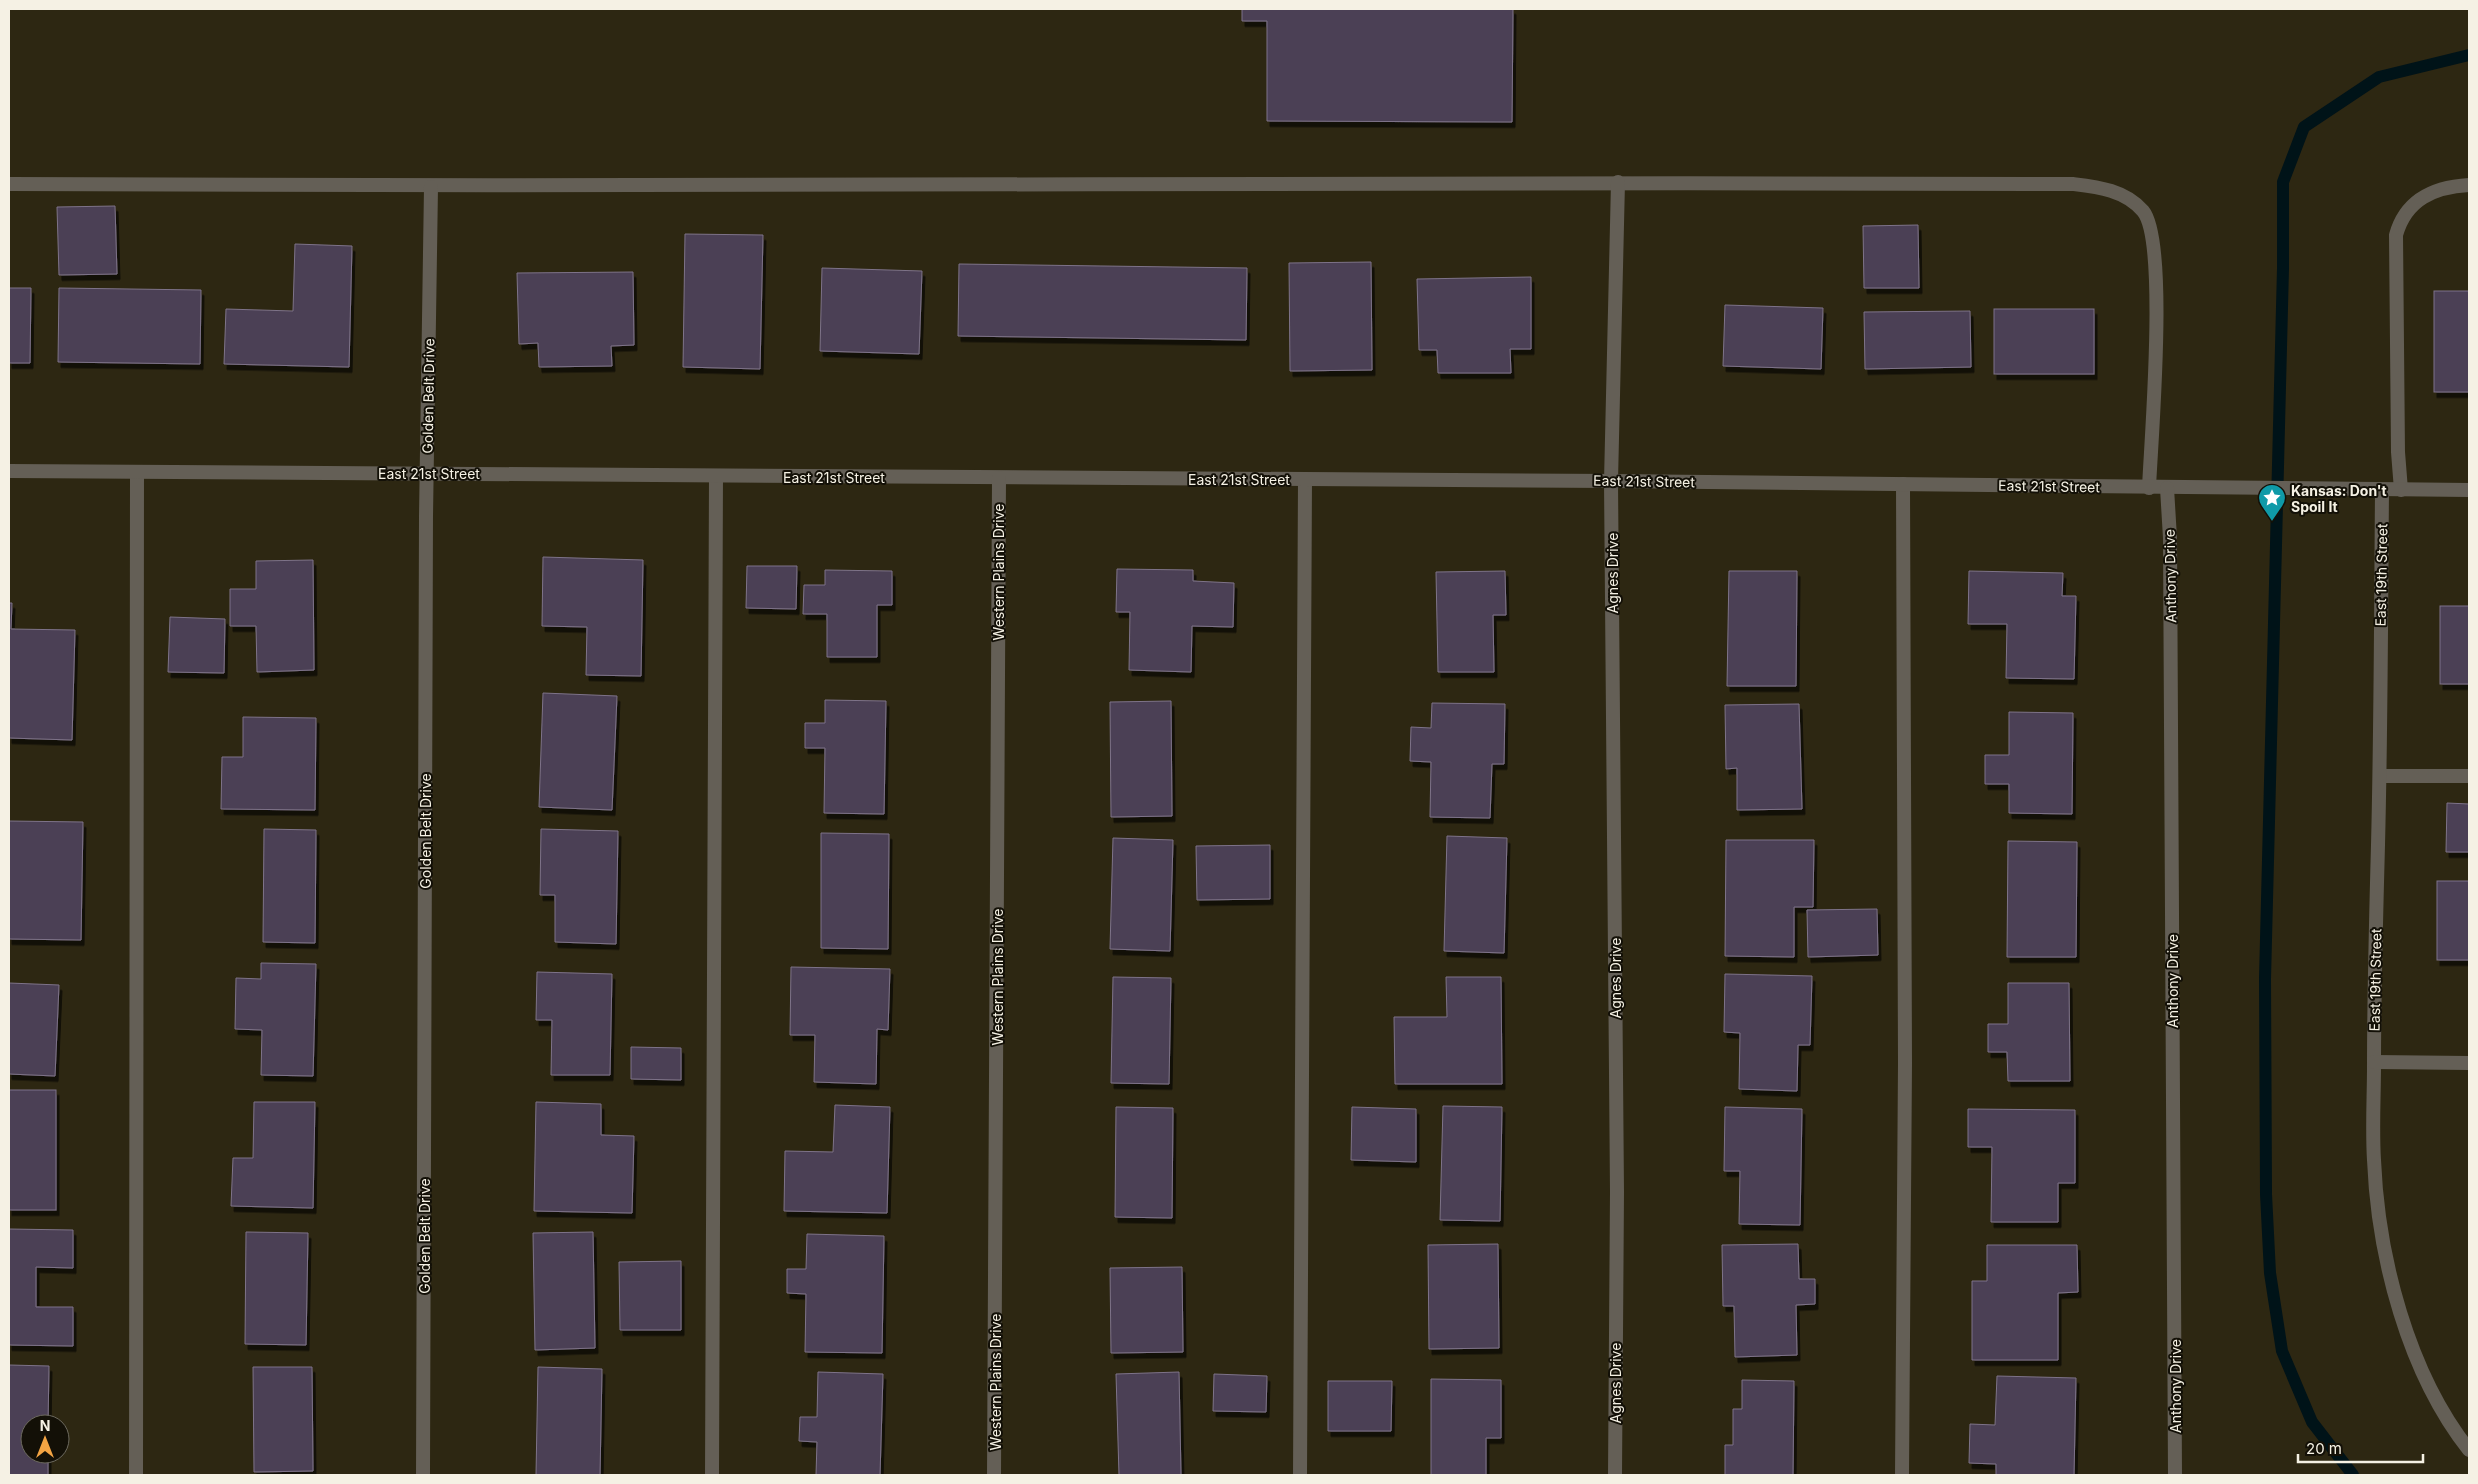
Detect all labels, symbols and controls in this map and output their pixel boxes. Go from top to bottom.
street label: Golden Belt Drive [418,338,438,454]
street label: East 21st Street [378,465,480,482]
street label: East 21st Street [783,469,885,486]
street label: East 21st Street [1188,471,1290,488]
street label: East 21st Street [1593,472,1695,490]
street label: East 21st Street [1998,477,2100,495]
place label: Kansas: Don't Spoil It [2291,482,2387,515]
place icon: Kansas: Don't Spoil It [2257,483,2287,522]
street label: Western Plains Drive [990,504,1007,640]
street label: East 19th Street [2372,523,2390,627]
street label: Anthony Drive [2161,529,2179,623]
street label: Agnes Drive [1604,533,1621,613]
street label: Golden Belt Drive [417,773,434,889]
street label: Western Plains Drive [989,909,1006,1045]
street label: East 19th Street [2366,928,2384,1032]
street label: Anthony Drive [2164,934,2181,1028]
street label: Agnes Drive [1607,938,1624,1018]
street label: Golden Belt Drive [416,1178,433,1294]
street label: Western Plains Drive [987,1314,1004,1450]
street label: Anthony Drive [2167,1339,2184,1433]
street label: Agnes Drive [1607,1343,1624,1423]
north arrow [20,1414,70,1464]
text: N [40,1417,50,1434]
scale bar [2298,1432,2423,1464]
text: 20 m [2306,1439,2342,1458]

